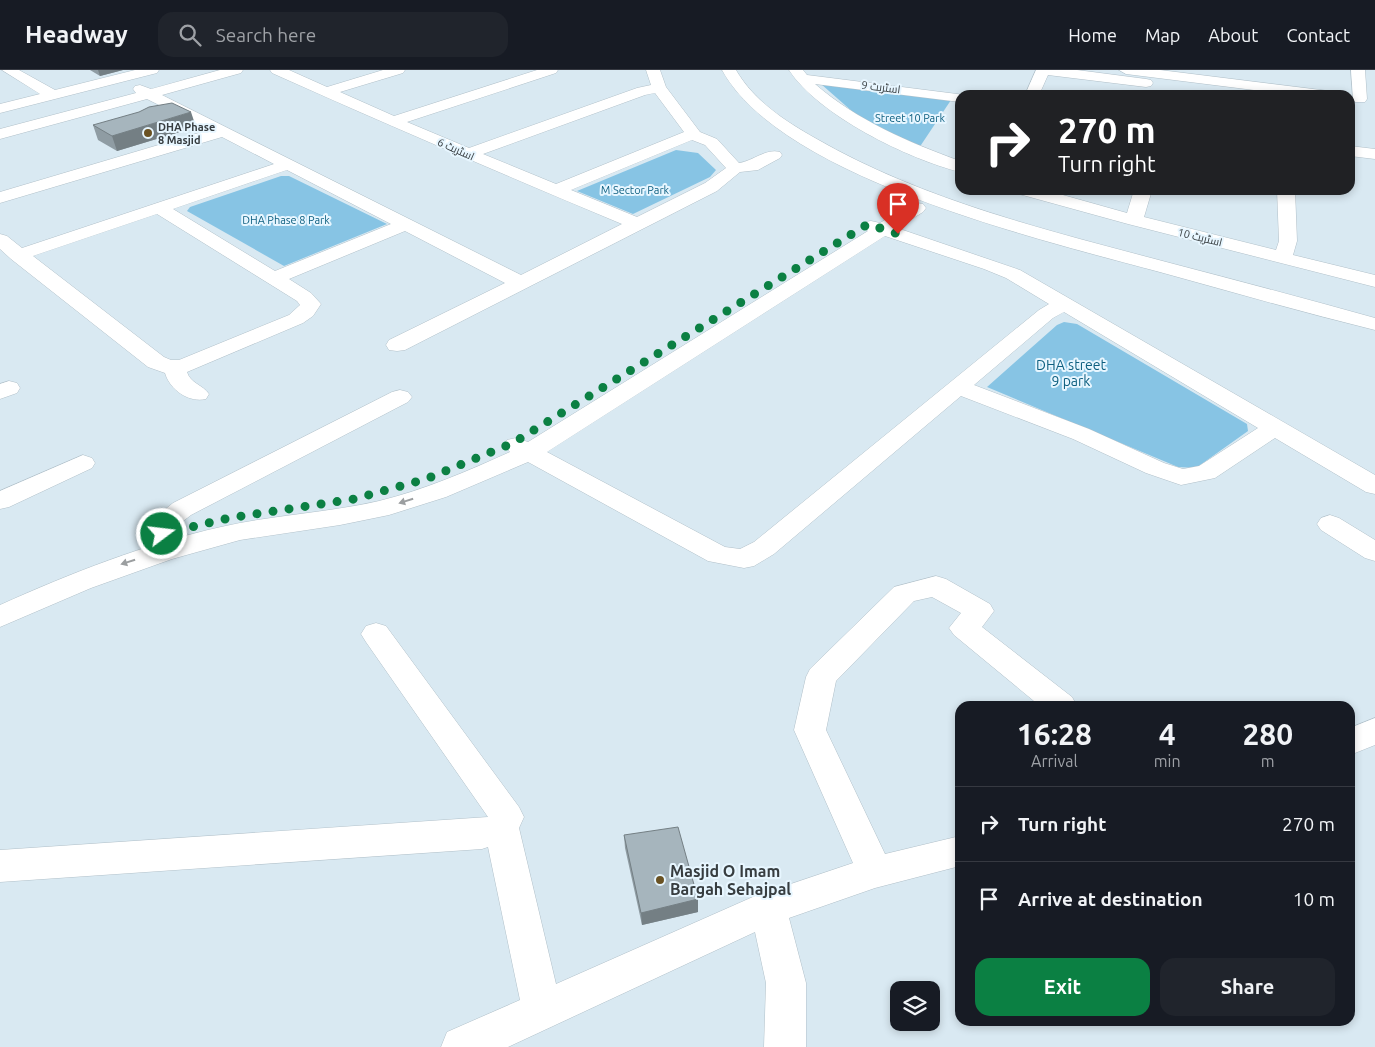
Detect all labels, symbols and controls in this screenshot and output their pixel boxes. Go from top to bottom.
search box [158,12,508,57]
text: Headway [25,21,128,48]
icon: search [176,21,204,49]
text: Search here [216,24,316,46]
text: Home [1068,25,1117,45]
text: Map [1145,25,1180,45]
text: About [1208,25,1258,45]
text: Contact [1286,25,1350,45]
street label: اسٹریٹ 9 [861,79,901,96]
icon: right [975,110,1040,175]
text: 270 m [1058,110,1156,150]
park label: Street 10 Park [875,112,945,124]
place label: DHA Phase 8 Masjid [158,121,215,146]
marker: DHA Phase 8 Masjid [142,127,154,139]
street label: اسٹریٹ 6 [435,136,476,163]
text: Turn right [1058,151,1156,176]
pin [877,183,919,234]
park label: M Sector Park [601,184,670,196]
icon: arrive [884,190,912,218]
park label: DHA Phase 8 Park [242,214,330,226]
street label: اسٹریٹ 10 [1176,226,1224,249]
park label: DHA street 9 park [1036,357,1106,389]
one-way arrow [398,498,413,506]
position arrow [135,507,187,559]
one-way arrow [120,559,135,567]
text: 16:28 [1017,717,1092,751]
text: 4 [1159,717,1176,751]
text: 280 [1242,717,1293,751]
text: Arrival [1031,752,1078,770]
text: min [1154,752,1181,770]
text: m [1261,752,1275,770]
icon: right [975,810,1003,838]
text: Turn right [1018,813,1106,835]
text: 270 m [1282,813,1335,835]
place label: Masjid O Imam Bargah Sehajpal [670,862,791,898]
marker: Masjid O Imam Bargah Sehajpal [654,874,666,886]
icon: arrive [975,885,1003,913]
text: Arrive at destination [1018,888,1203,910]
text: 10 m [1293,888,1335,910]
button: Exit [975,958,1150,1016]
button: Share [1160,958,1335,1016]
map controls [890,981,940,1031]
button: layers [890,981,940,1031]

